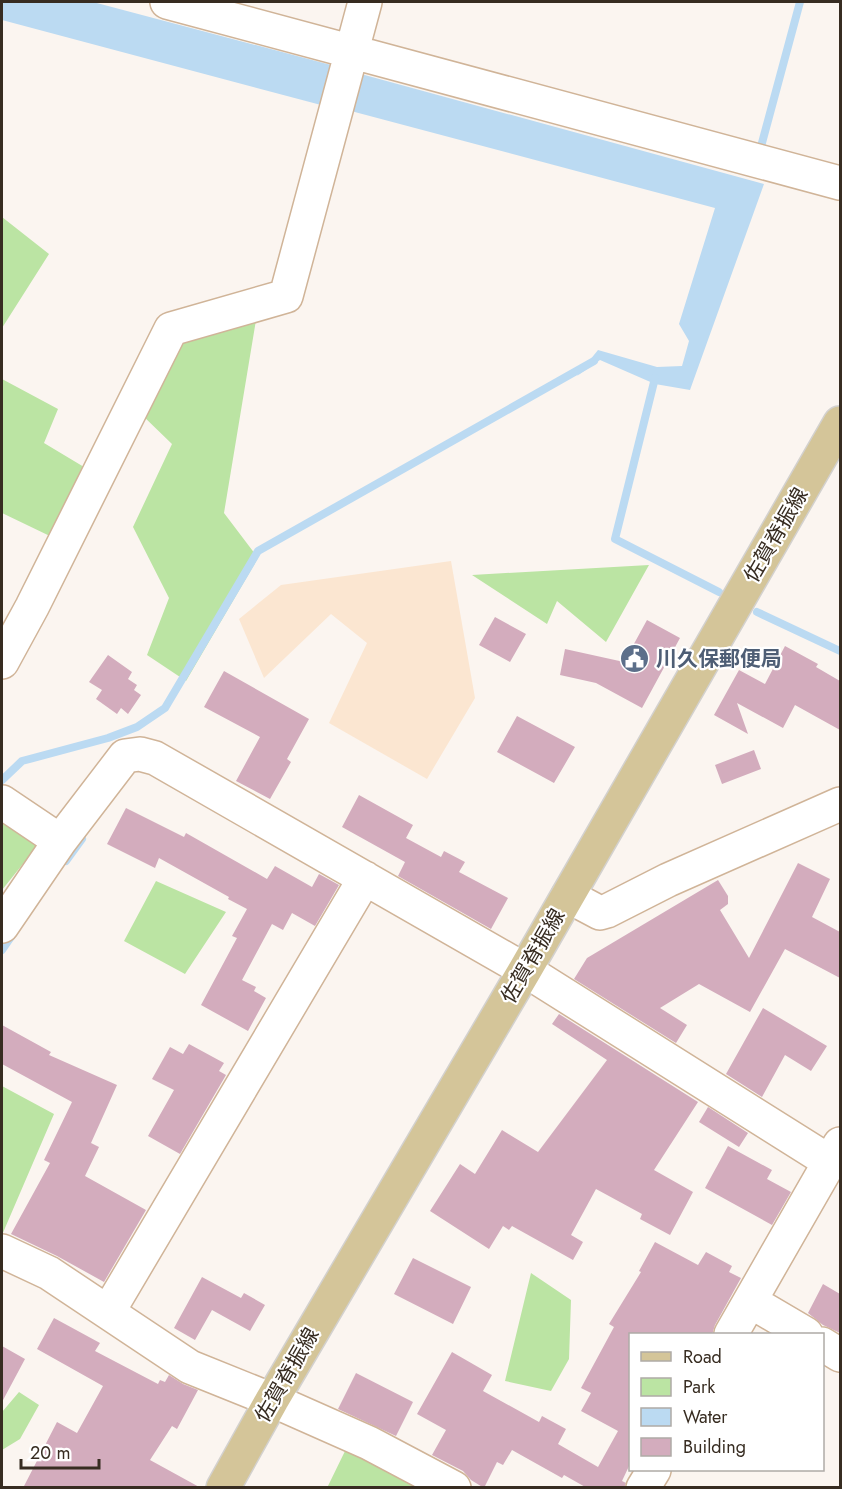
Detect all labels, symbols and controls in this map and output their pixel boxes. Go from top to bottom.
street label: 佐賀脊振線 [737,482,815,588]
public building icon: 川久保郵便局 [619,643,651,675]
place label: 川久保郵便局 [656,644,782,674]
street label: 佐賀脊振線 [494,903,572,1009]
street label: 佐賀脊振線 [248,1322,326,1428]
legend [629,1333,824,1471]
text: Road [683,1344,722,1370]
text: Park [683,1374,715,1400]
text: Water [683,1404,728,1430]
scale bar [21,1432,99,1470]
text: Building [683,1434,746,1460]
text: 20 m [30,1440,70,1466]

